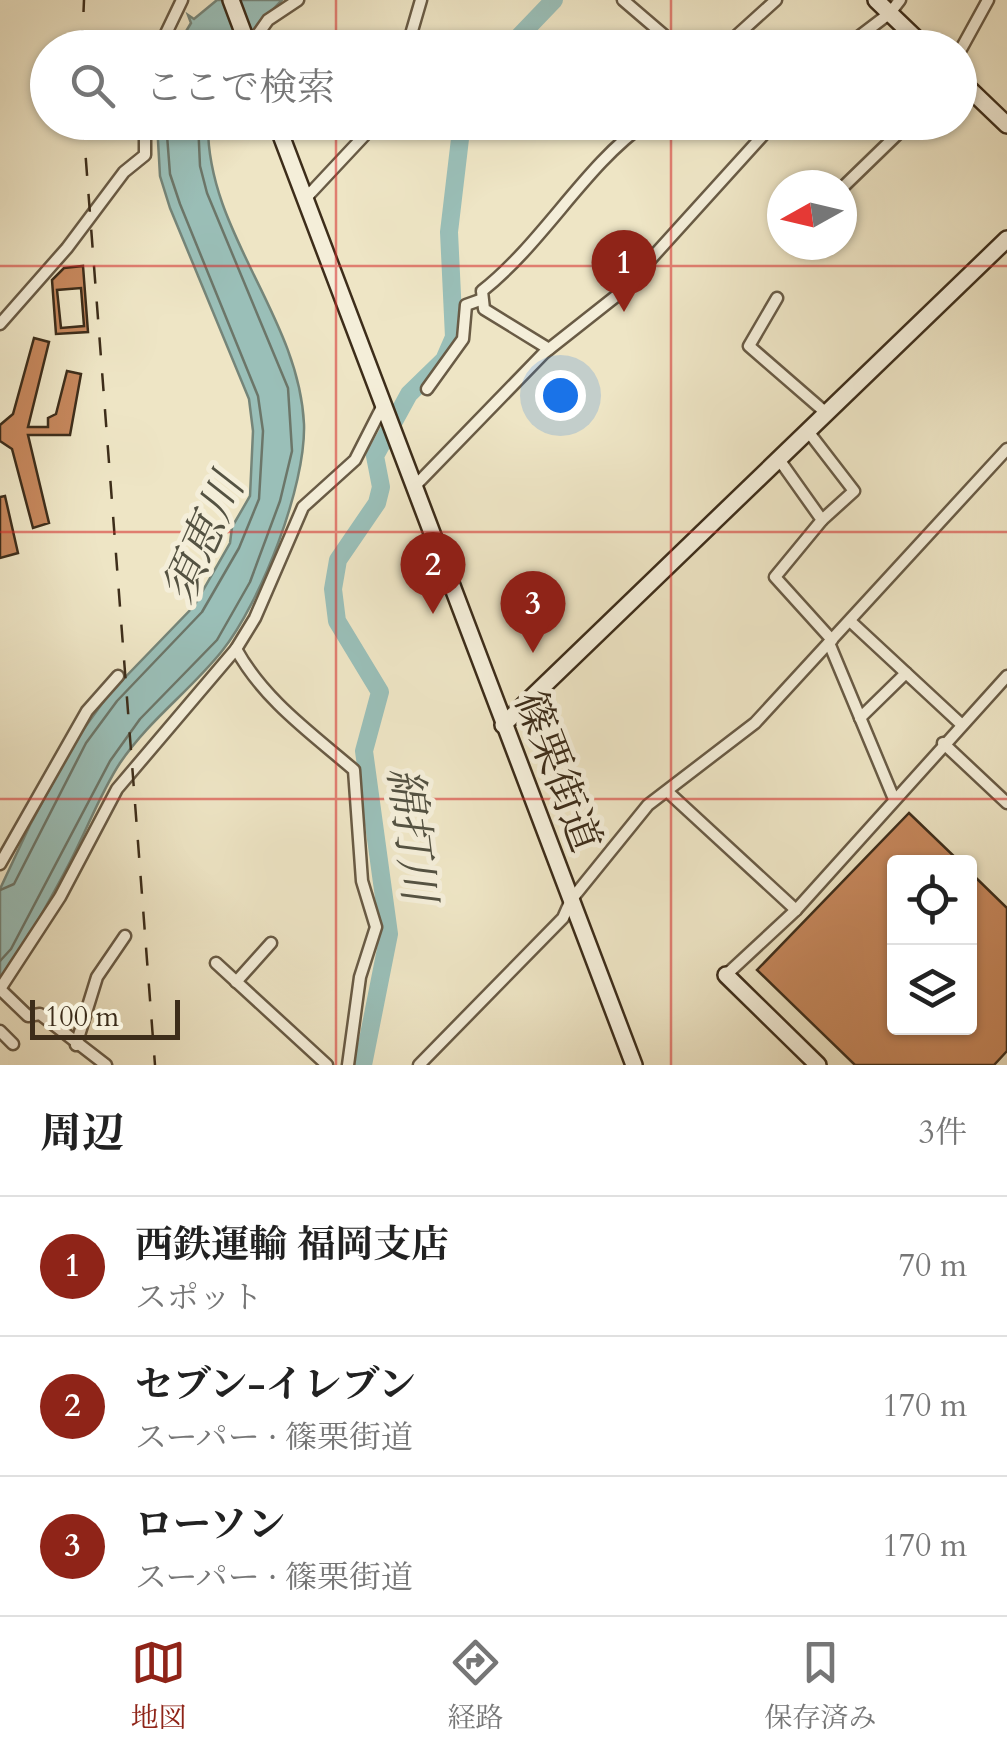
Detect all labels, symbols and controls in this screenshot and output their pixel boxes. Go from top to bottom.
search box [30,30,977,140]
icon: search [65,58,120,113]
text: ここで検索 [145,62,335,114]
north arrow [767,170,857,260]
pin: 1 [592,230,656,312]
your location [535,370,586,421]
water label: 須恵川 [148,460,261,613]
pin: 2 [400,532,466,614]
pin: 3 [500,570,566,653]
street label: 篠栗街道 [501,683,614,860]
water label: 綿打川 [373,763,451,910]
map controls [887,855,977,1035]
button: locate [887,855,977,945]
button: layers [887,945,977,1035]
scale bar [30,995,180,1040]
text: 100 m [45,998,119,1036]
text: 周辺 [40,1105,124,1162]
text: 3件 [919,1111,967,1155]
text: 西鉄運輸 福岡支店 [135,1219,449,1271]
text: 1 [64,1244,81,1288]
text: 70 m [899,1244,967,1288]
text: スポット [135,1276,263,1320]
text: セブン-イレブン [135,1359,416,1411]
text: 2 [64,1384,81,1428]
text: 170 m [882,1384,967,1428]
text: スーパー · 篠栗街道 [135,1416,413,1460]
text: ローソン [135,1499,285,1551]
text: 3 [64,1524,81,1568]
text: 170 m [882,1524,967,1568]
text: スーパー · 篠栗街道 [135,1556,413,1600]
tab: 地図 [130,1635,187,1737]
tab: 経路 [447,1635,504,1737]
tab: 保存済み [764,1635,877,1737]

